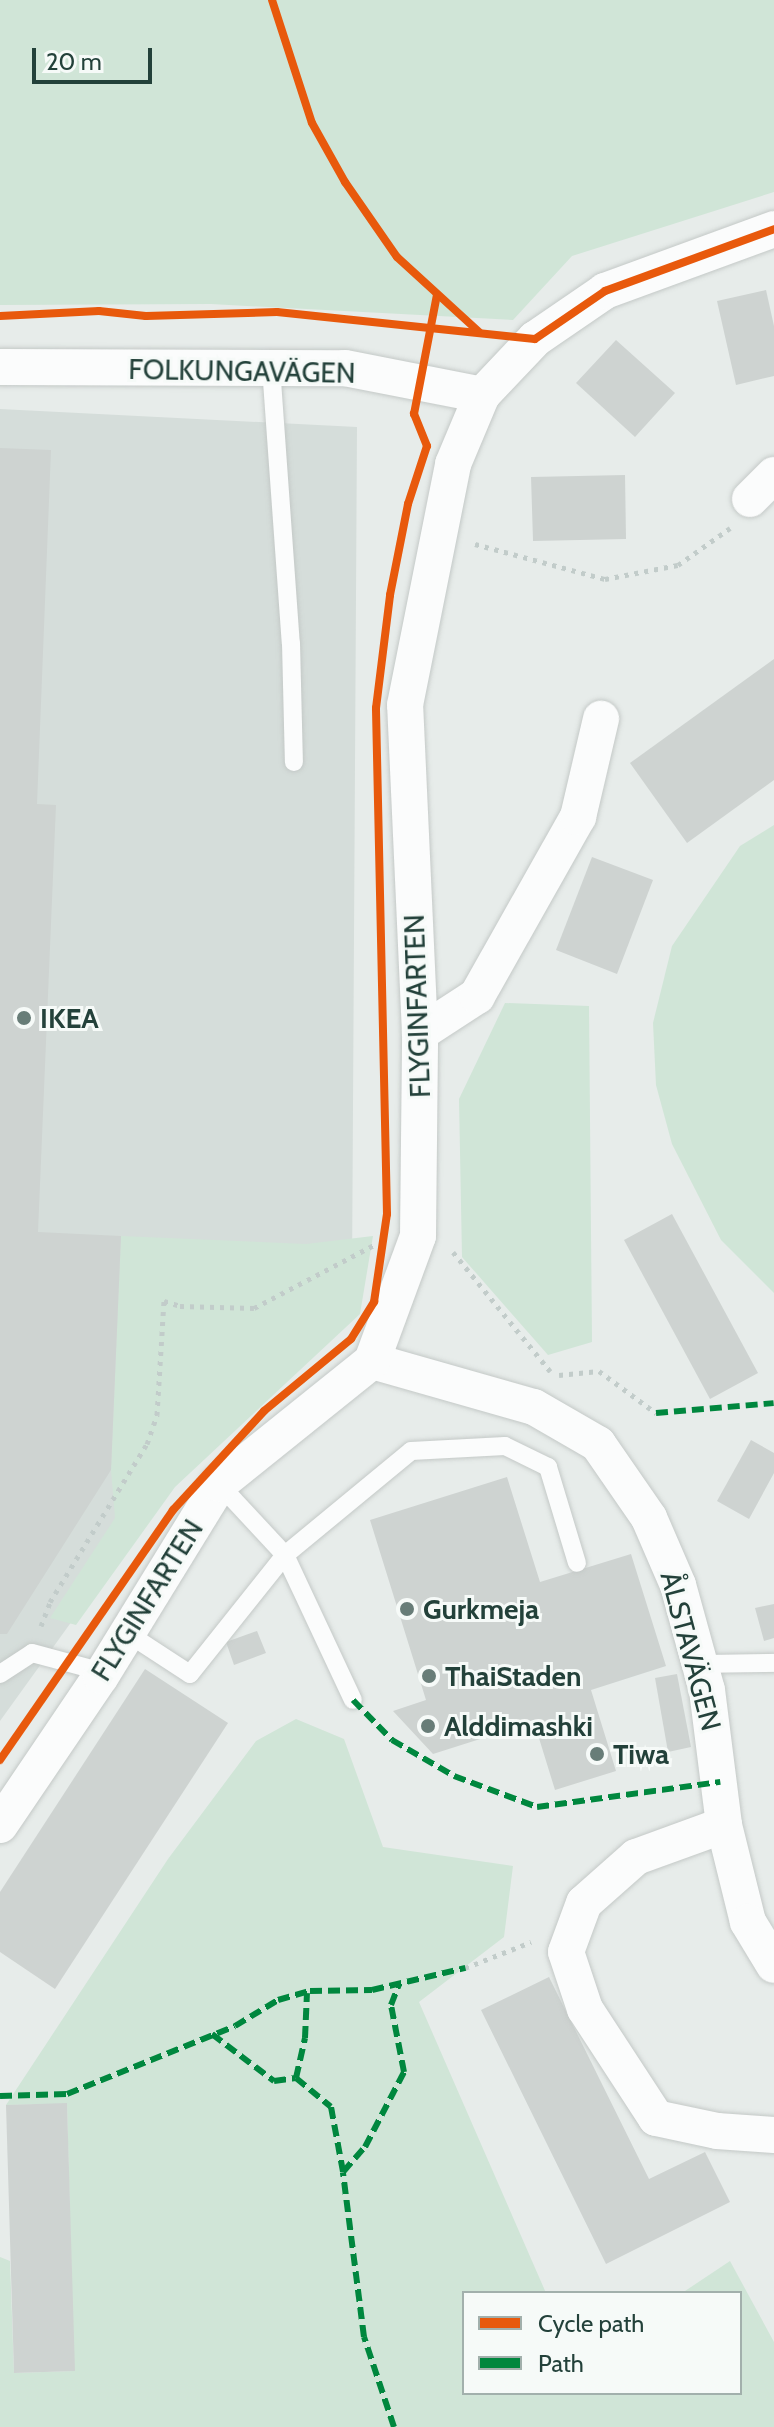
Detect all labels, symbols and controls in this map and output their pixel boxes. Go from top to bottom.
scale bar [36,32,156,82]
text: 20 m [46,47,102,76]
street label: FOLKUNGAVÄGEN [128,352,356,390]
street label: FLYGINFARTEN [397,914,437,1098]
place label: IKEA [40,1001,99,1035]
marker: IKEA [15,1009,33,1027]
street label: FLYGINFARTEN [84,1513,210,1687]
street label: ÅLSTAVÄGEN [654,1568,728,1734]
place label: Gurkmeja [423,1592,539,1626]
marker: Gurkmeja [398,1600,416,1618]
place label: ThaiStaden [445,1659,581,1693]
marker: ThaiStaden [420,1667,438,1685]
place label: Alddimashki [444,1709,593,1743]
marker: Alddimashki [419,1717,437,1735]
place label: Tiwa [613,1737,669,1771]
marker: Tiwa [588,1745,606,1763]
legend [462,2291,742,2395]
text: Cycle path [538,2309,644,2338]
text: Path [538,2349,584,2378]

